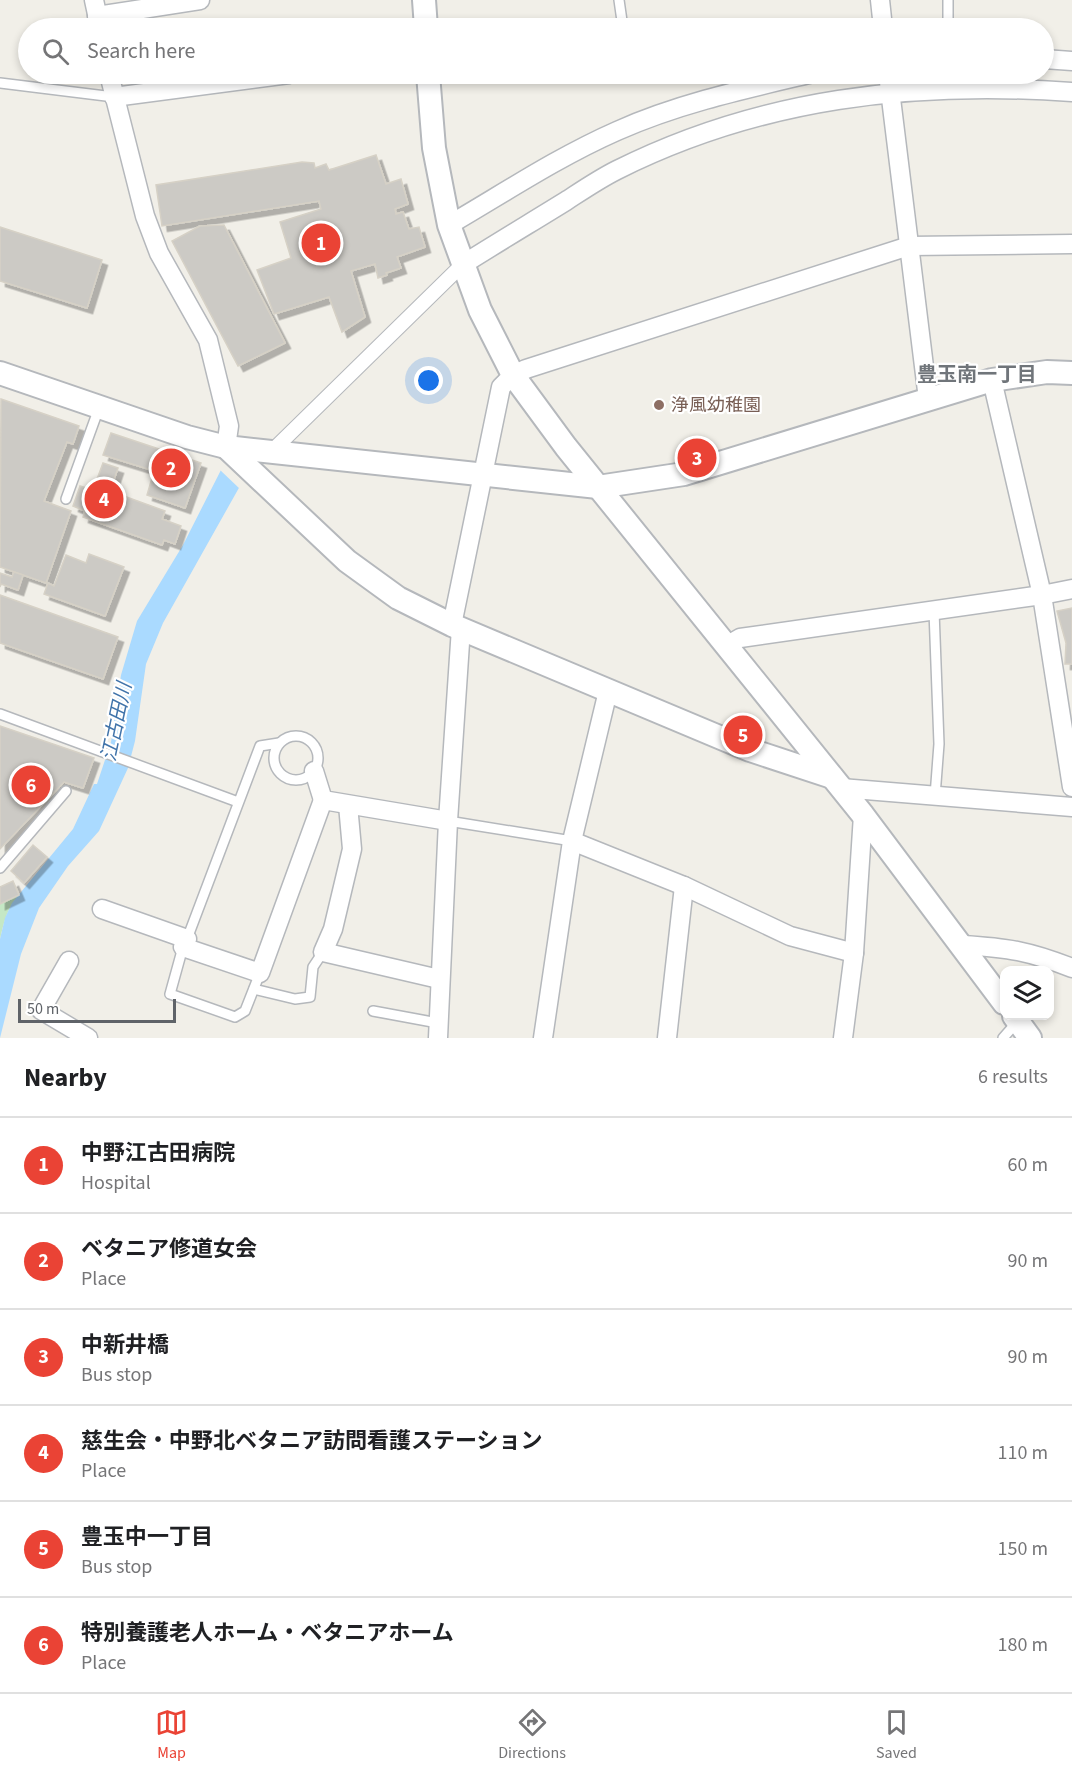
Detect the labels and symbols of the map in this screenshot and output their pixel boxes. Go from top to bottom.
pin: 1 [302,220,340,266]
district label: 豊玉南一丁目 [917,361,1037,389]
your location [414,366,443,395]
place label: 浄風幼稚園 [671,393,761,418]
marker: 浄風幼稚園 [652,398,666,412]
pin: 3 [678,436,716,480]
pin: 2 [152,446,190,490]
pin: 4 [84,476,124,522]
water label: 江古田川 [95,678,139,764]
pin: 5 [724,712,762,758]
pin: 6 [12,762,51,808]
scale bar [18,996,176,1024]

